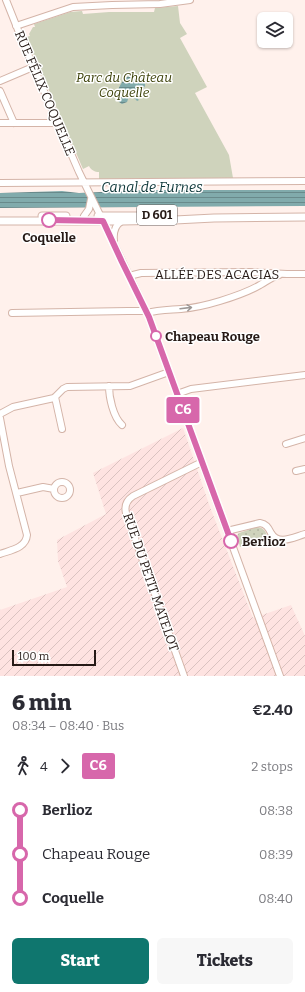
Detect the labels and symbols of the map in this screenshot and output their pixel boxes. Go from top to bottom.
street label: RUE FÉLIX COQUELLE [12,28,78,158]
park label: Parc du Château Coquelle [76,70,172,100]
water label: Canal de Furnes [101,179,203,196]
road number: D 601 [137,205,177,225]
marker: Coquelle [41,212,57,228]
place label: Coquelle [22,230,76,245]
street label: ALLÉE DES ACACIAS [155,267,279,282]
one-way arrow [179,304,192,312]
place label: Chapeau Rouge [165,329,260,344]
marker: Chapeau Rouge [150,330,162,342]
line badge: C6 [165,397,201,423]
street label: RUE DU PETIT MATELOT [120,511,182,654]
marker: Berlioz [223,533,239,549]
place label: Berlioz [242,534,286,549]
scale bar [12,648,96,667]

